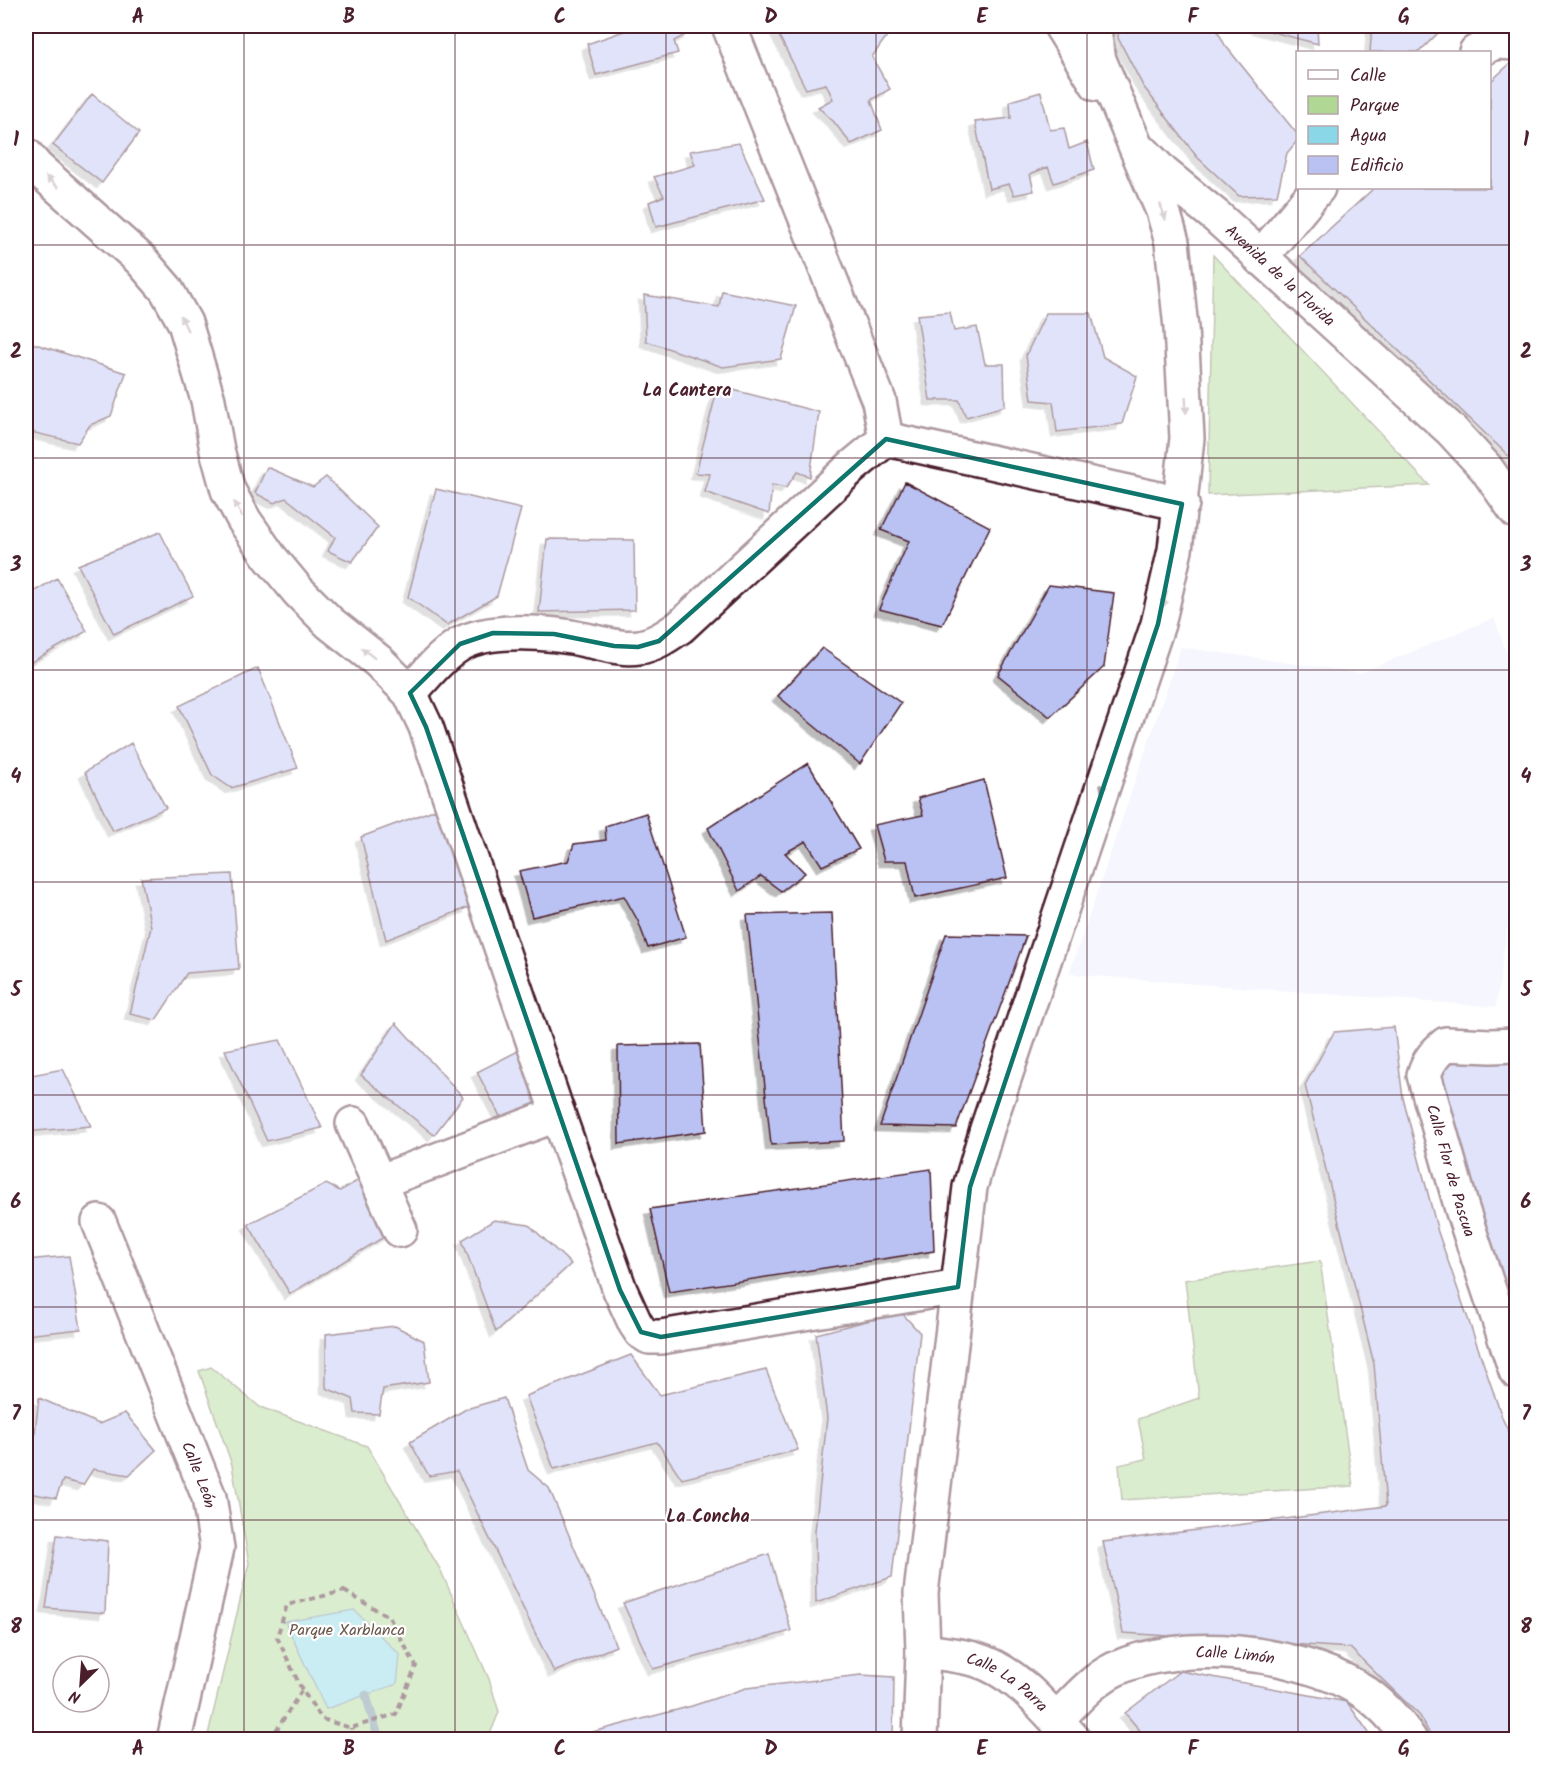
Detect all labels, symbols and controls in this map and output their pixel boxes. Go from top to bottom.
text: A [132,2,144,34]
text: B [343,2,355,34]
text: C [554,2,566,34]
text: D [764,2,778,34]
text: E [976,2,988,34]
text: F [1188,2,1200,34]
text: G [1398,2,1410,34]
legend [1296,51,1491,189]
text: Calle [1350,62,1386,91]
text: Parque [1350,92,1399,121]
text: Agua [1350,122,1387,151]
text: 1 [13,125,19,157]
text: 1 [1523,125,1529,157]
text: Edificio [1350,152,1404,181]
one-way arrow [45,176,60,189]
one-way arrow [1158,204,1168,222]
street label: Avenida de la Florida [1219,219,1340,333]
one-way arrow [179,313,189,331]
text: 2 [10,337,22,369]
text: 2 [1520,337,1532,369]
district label: La Cantera [643,377,731,406]
one-way arrow [1181,396,1191,415]
one-way arrow [234,500,244,518]
text: 3 [10,550,22,582]
text: 3 [1520,550,1532,582]
one-way arrow [1160,590,1169,608]
one-way arrow [360,647,375,659]
text: 4 [11,762,22,794]
text: 4 [1521,762,1532,794]
one-way arrow [1098,775,1108,793]
text: 5 [10,975,23,1007]
text: 5 [1520,975,1533,1007]
street label: Calle Flor de Pascua [1419,1102,1481,1240]
text: 6 [11,1187,22,1219]
text: 6 [1521,1187,1532,1219]
text: 7 [11,1399,21,1431]
text: 7 [1521,1399,1531,1431]
street label: Calle León [174,1438,222,1510]
district label: La Concha [666,1503,750,1532]
text: 8 [10,1612,22,1644]
text: 8 [1520,1612,1532,1644]
park label: Parque Xarblanca [289,1618,405,1643]
street label: Calle Limón [1195,1641,1277,1672]
street label: Calle La Parra [964,1647,1054,1718]
north arrow [51,1654,111,1714]
text: N [65,1683,85,1710]
text: A [132,1734,144,1765]
text: B [343,1734,355,1765]
text: C [554,1734,566,1765]
text: D [764,1734,778,1765]
text: E [976,1734,988,1765]
text: F [1188,1734,1200,1765]
text: G [1398,1734,1410,1765]

